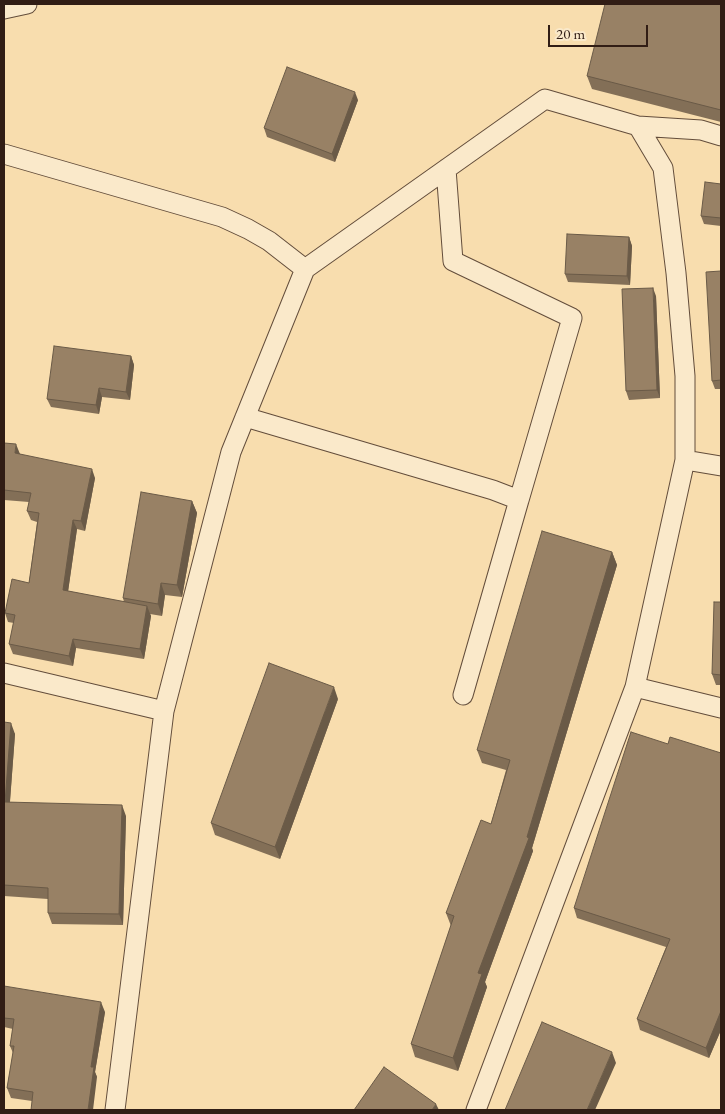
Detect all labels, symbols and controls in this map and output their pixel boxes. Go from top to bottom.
scale bar [550,15,650,47]
text: 20 m [556,24,585,43]

